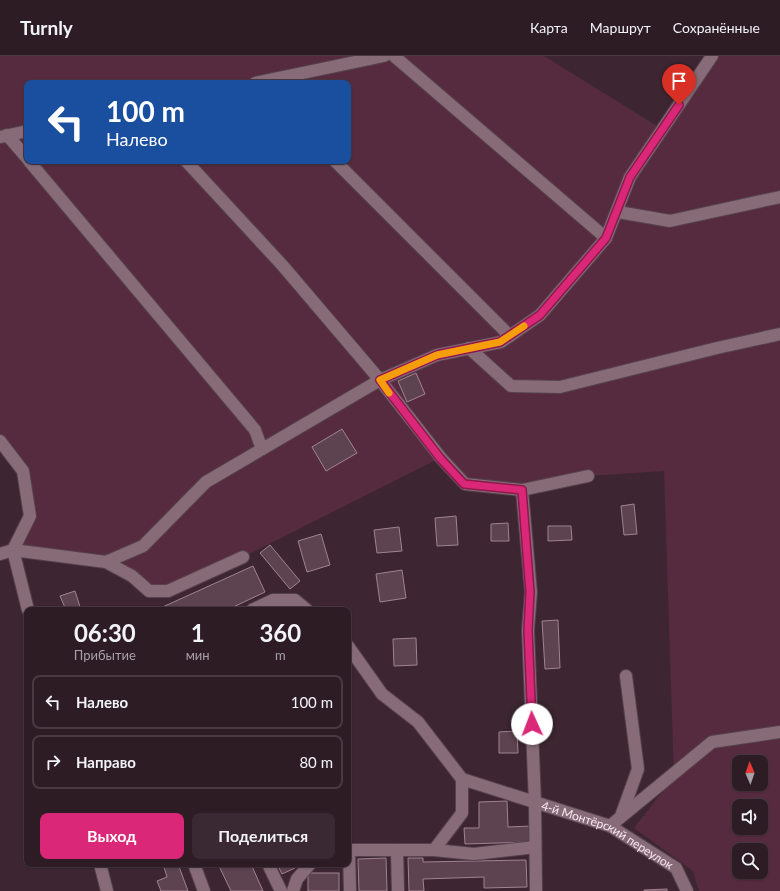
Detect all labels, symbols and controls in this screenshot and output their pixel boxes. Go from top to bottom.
text: Turnly [20,16,73,39]
text: Карта [530,19,568,36]
text: Маршрут [590,19,651,36]
text: Сохранённые [673,19,760,36]
pin [662,64,696,105]
icon: arrive [668,70,690,92]
text: 100 m [106,94,185,128]
icon: left [40,96,92,148]
text: Налево [106,128,168,150]
text: 06:30 [74,618,136,647]
text: 1 [191,618,205,647]
text: 360 [259,618,301,647]
text: Прибытие [74,647,136,663]
text: мин [186,647,210,663]
text: m [275,647,286,663]
icon: left [42,691,64,713]
text: Налево [76,693,128,711]
text: 100 m [291,693,333,711]
position arrow [511,703,553,745]
icon: right [42,751,64,773]
text: Направо [76,753,136,771]
text: 80 m [299,753,333,771]
north arrow [732,755,768,791]
map controls [732,755,768,879]
street label: 4-й Монтёрский переулок [540,797,677,872]
button: sound [732,799,768,835]
button: Выход [40,813,184,859]
button: Поделиться [192,813,335,859]
button: search [732,843,768,879]

